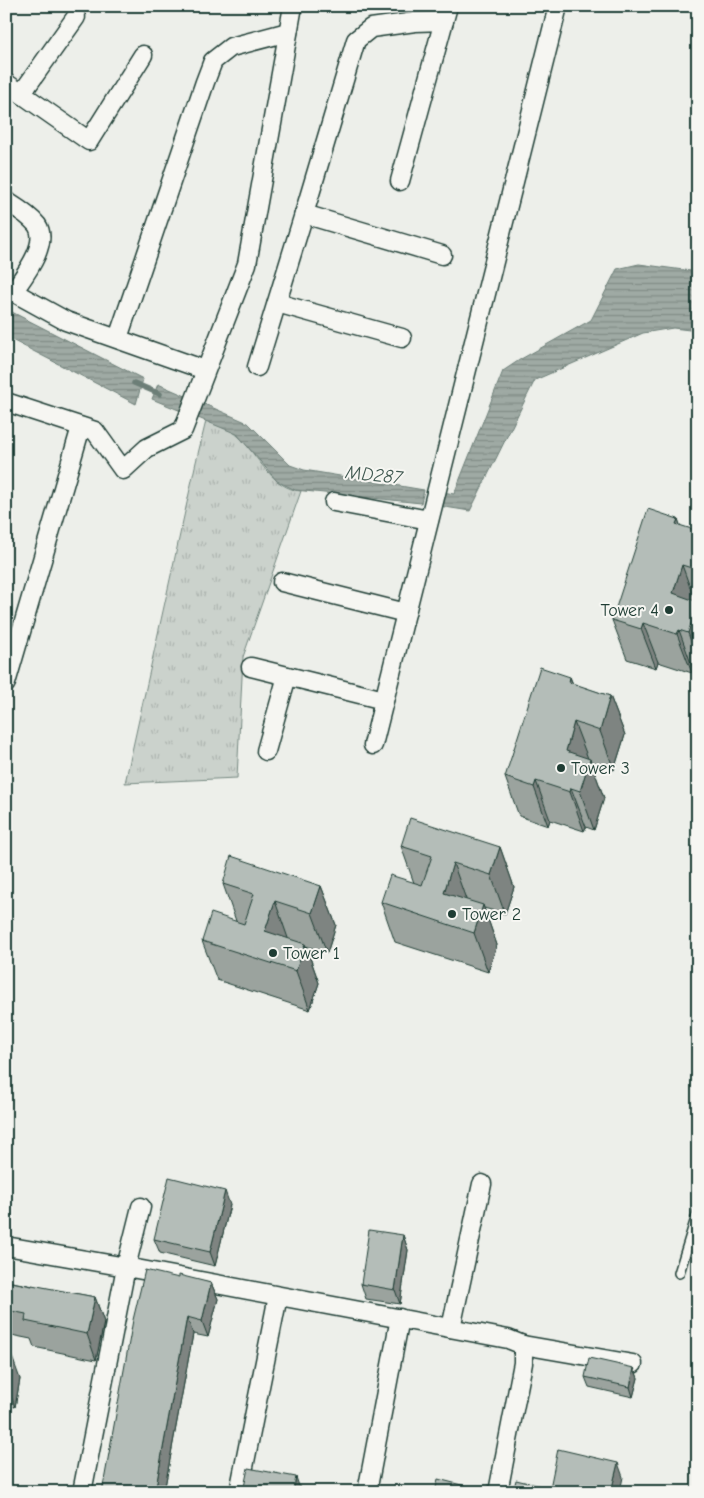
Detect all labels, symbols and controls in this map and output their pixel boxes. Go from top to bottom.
water label: MD287 [344,461,405,489]
place label: Tower 4 [601,600,659,621]
marker: Tower 4 [663,604,675,616]
place label: Tower 3 [571,758,630,779]
marker: Tower 3 [555,762,567,774]
place label: Tower 2 [462,904,521,925]
marker: Tower 2 [446,908,458,920]
place label: Tower 1 [283,943,340,964]
marker: Tower 1 [267,947,279,959]

